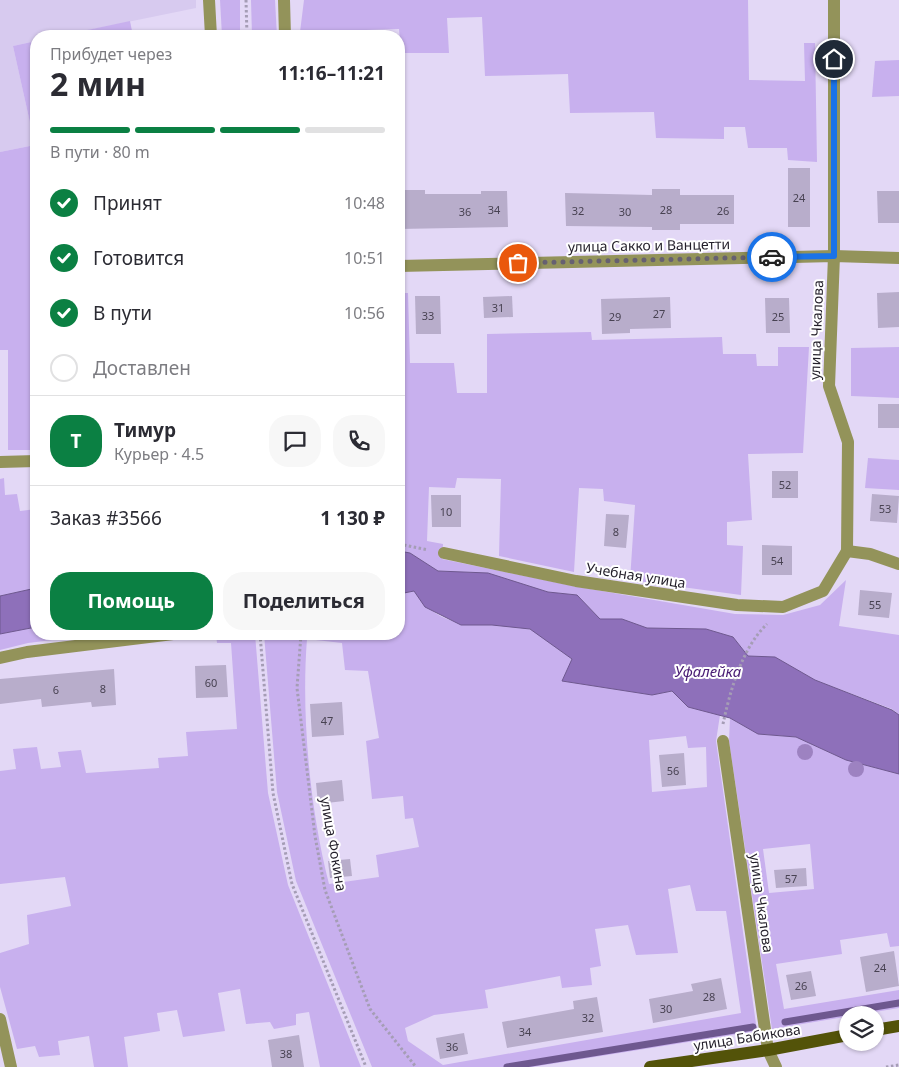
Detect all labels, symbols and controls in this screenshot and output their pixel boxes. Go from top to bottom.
pin [813,38,855,80]
text: Прибудет через [50,43,172,65]
icon: home [820,45,848,73]
text: 11:16–11:21 [278,60,385,86]
text: 2 мин [50,62,146,105]
text: В пути · 80 m [50,141,150,163]
icon: check [50,189,78,217]
text: Принят [93,190,162,216]
house number: 24 [793,190,806,205]
text: 10:48 [344,192,385,214]
house number: 34 [488,202,501,217]
house number: 28 [660,202,672,217]
house number: 32 [572,203,584,218]
house number: 26 [717,203,729,218]
house number: 36 [459,204,471,219]
house number: 30 [619,204,631,219]
courier [747,232,797,282]
street label: улица Сакко и Ванцетти [568,234,730,256]
pin [497,242,539,284]
icon: car [758,243,786,271]
icon: check [50,244,78,272]
text: Готовится [93,245,184,271]
text: 10:51 [344,247,385,269]
icon: bag [504,249,532,277]
street label: улица Чкалова [805,280,827,380]
icon: check [50,299,78,327]
text: В пути [93,300,152,326]
house number: 31 [492,300,504,315]
text: 10:56 [344,302,385,324]
house number: 27 [653,306,665,321]
house number: 33 [422,308,434,323]
house number: 29 [609,309,621,324]
house number: 25 [772,309,784,324]
text: Доставлен [93,355,191,381]
button: chat [269,415,321,467]
button: phone [333,415,385,467]
text: Тимур [114,417,176,443]
text: Т [71,428,81,454]
text: Курьер · 4.5 [114,443,204,465]
house number: 52 [779,477,791,492]
house number: 53 [879,501,891,516]
house number: 10 [440,504,452,519]
text: Заказ #3566 [50,505,162,531]
text: 1 130 ₽ [320,505,385,531]
house number: 8 [613,524,619,539]
house number: 54 [771,553,784,568]
street label: Учебная улица [585,558,687,592]
button: Помощь [50,572,213,630]
button: Поделиться [223,572,385,630]
house number: 55 [869,597,881,612]
water label: Уфалейка [675,661,742,681]
house number: 60 [205,675,217,690]
house number: 8 [100,681,106,696]
house number: 6 [53,682,59,697]
house number: 47 [321,713,333,728]
house number: 56 [667,763,679,778]
street label: улица Фокина [316,795,352,893]
street label: улица Чкалова [746,852,778,954]
house number: 57 [785,871,797,886]
house number: 24 [874,960,887,975]
house number: 26 [795,978,807,993]
house number: 28 [703,989,715,1004]
house number: 30 [660,1001,672,1016]
map controls [839,1006,884,1051]
button: layers [839,1006,884,1051]
house number: 32 [582,1010,594,1025]
street label: улица Бабикова [692,1019,802,1055]
house number: 34 [519,1024,532,1039]
house number: 36 [446,1039,458,1054]
house number: 38 [280,1046,292,1061]

